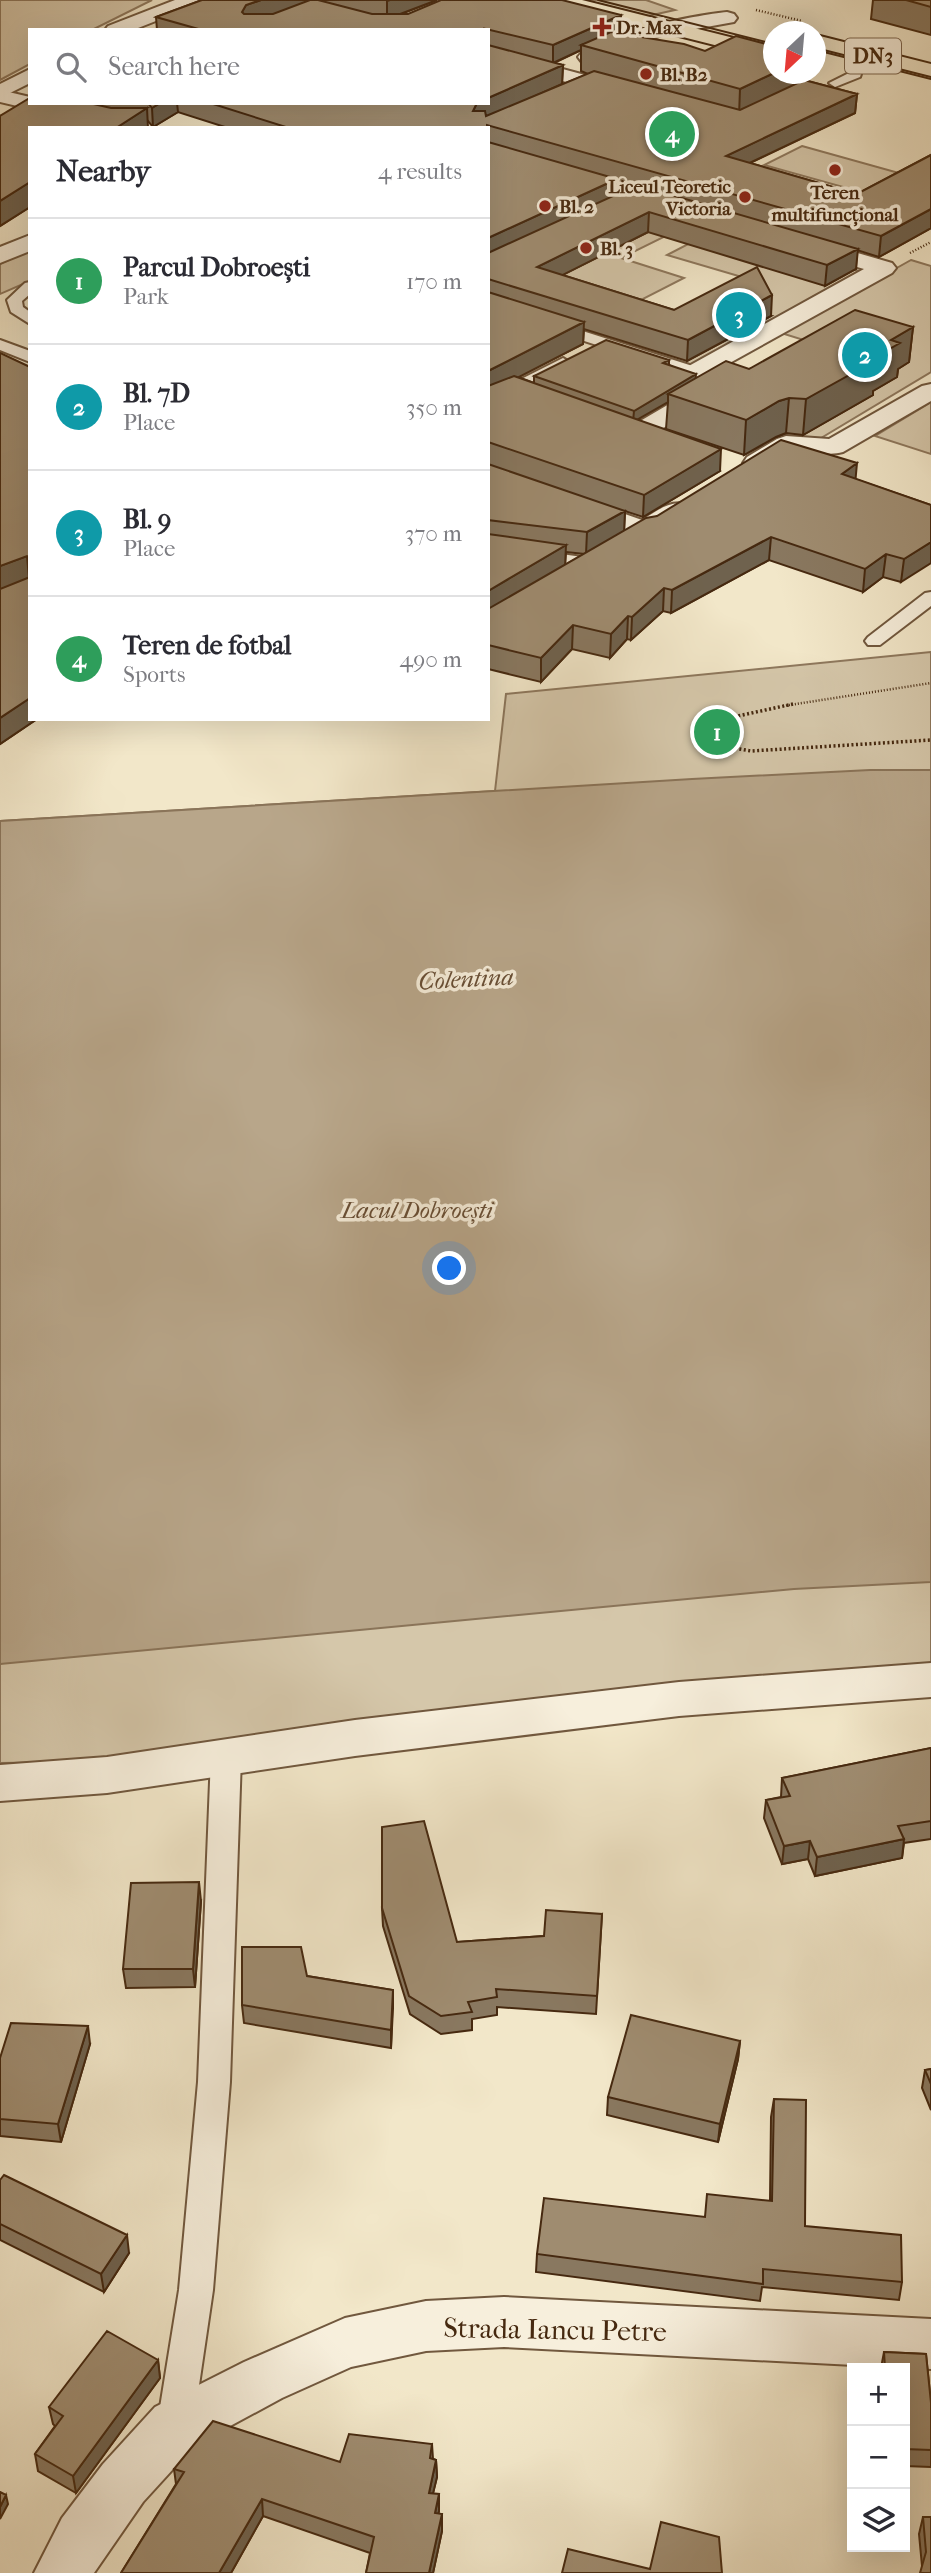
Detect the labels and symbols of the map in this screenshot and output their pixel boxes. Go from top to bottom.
place label: Dr. Max [616,17,683,39]
marker: Dr. Max [594,19,610,35]
north arrow [763,21,826,84]
road number: DN3 [845,38,901,74]
place label: Bl. B2 [660,64,708,86]
marker: Bl. B2 [638,66,654,82]
pin: 4 [649,108,695,160]
marker: Teren multifuncțional [827,162,843,178]
place label: Liceul Teoretic Victoria [608,176,732,220]
place label: Teren multifuncțional [770,182,899,227]
marker: Liceul Teoretic Victoria [737,189,753,205]
place label: Bl. 2 [559,196,594,218]
marker: Bl. 2 [537,198,553,214]
place label: Bl. 3 [600,238,633,260]
marker: Bl. 3 [578,240,594,256]
pin: 3 [716,289,762,341]
pin: 2 [842,329,888,381]
pin: 1 [694,706,740,758]
water label: Colentina [418,963,514,995]
water label: Lacul Dobroești [339,1196,495,1224]
your location [432,1251,466,1285]
street label: Strada Iancu Petre [443,2311,667,2348]

